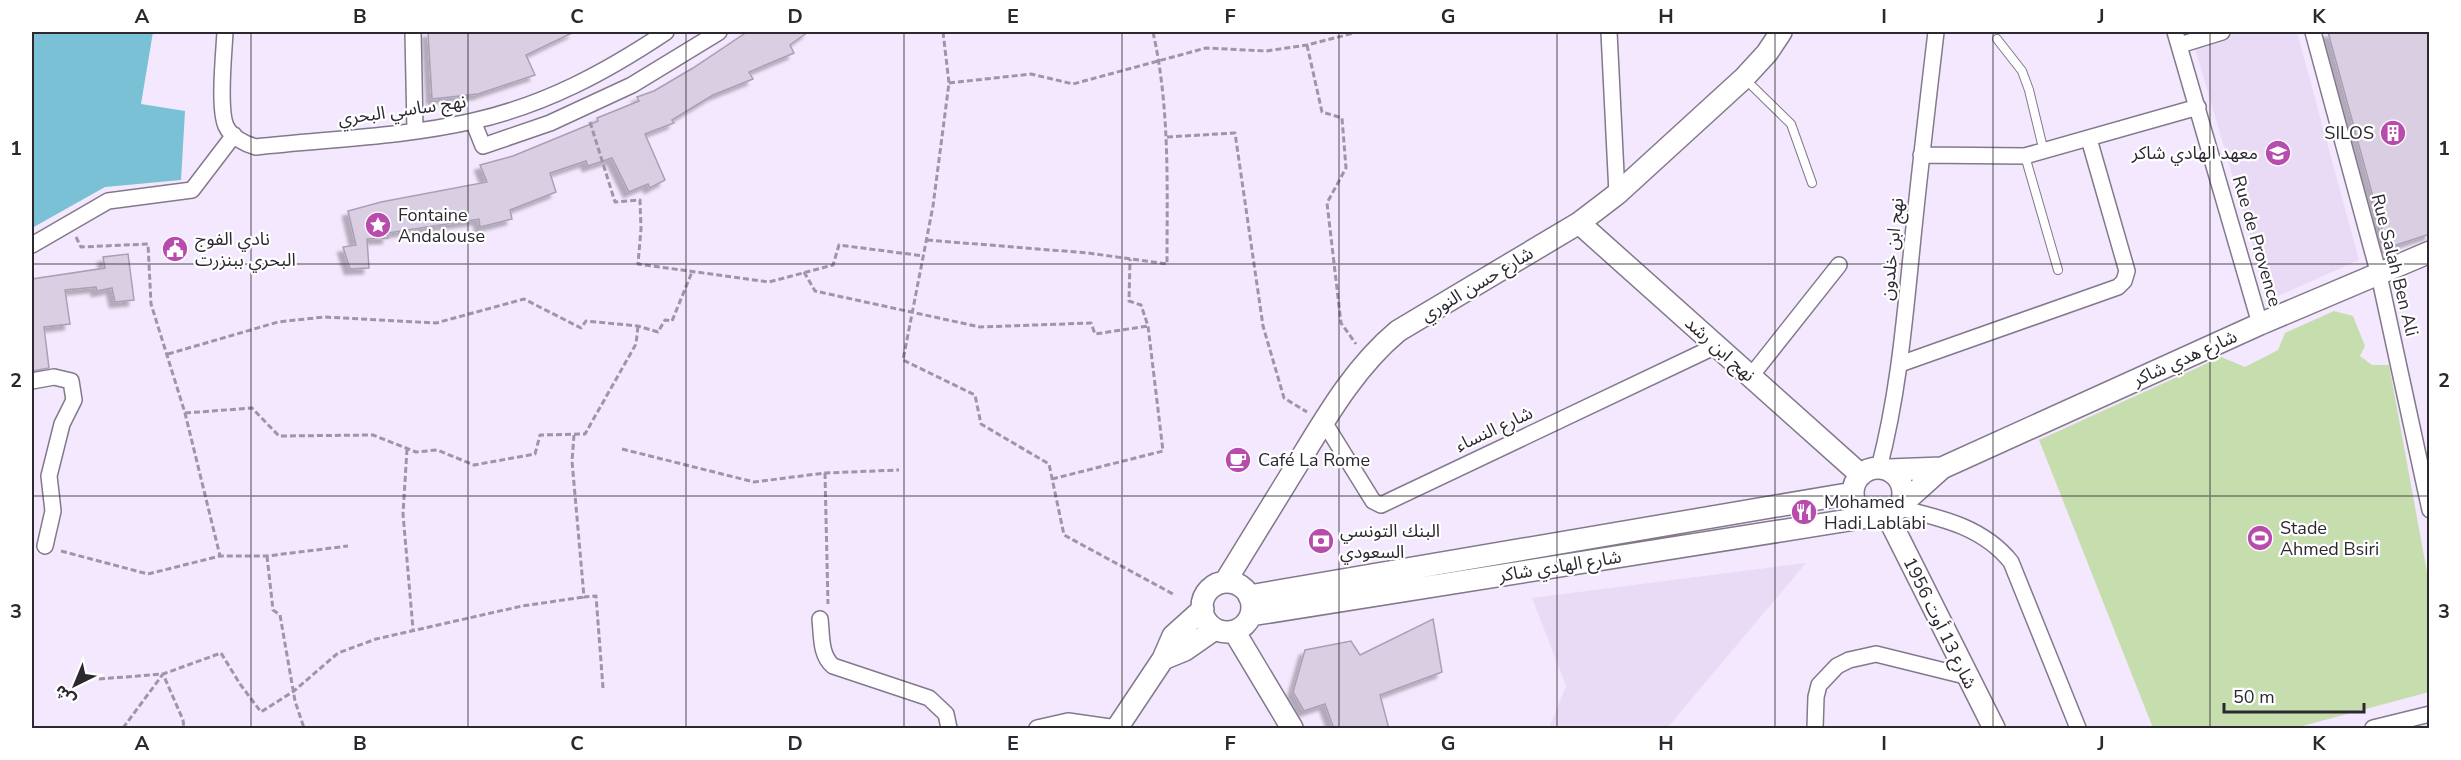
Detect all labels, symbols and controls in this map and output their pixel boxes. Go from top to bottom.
text: A [135,3,150,30]
text: B [353,3,367,30]
text: C [570,3,584,30]
text: D [787,3,803,30]
text: E [1007,3,1019,30]
text: F [1224,3,1236,30]
text: G [1441,3,1455,30]
text: H [1658,3,1674,30]
text: I [1881,3,1887,30]
text: J [2096,3,2105,30]
text: K [2312,3,2326,30]
street label: نهج ساسي البحري [336,89,468,132]
building icon: SILOS [2378,118,2408,148]
place label: SILOS [2324,121,2374,145]
text: 1 [10,135,22,162]
text: 1 [2438,135,2450,162]
school or university icon: معهد الهادي شاكر [2263,138,2293,168]
place label: معهد الهادي شاكر [2131,141,2258,166]
street label: Rue de Provence [2227,173,2287,309]
street label: Rue Salah Ben Ali [2366,191,2424,339]
street label: نهج ابن خلدون [1875,196,1910,302]
place label: Fontaine Andalouse [398,203,485,248]
place icon: Fontaine Andalouse [363,210,393,240]
place label: نادي الفوج البحري ببنزرت [195,227,296,273]
public building icon: نادي الفوج البحري ببنزرت [160,234,190,264]
street label: شارع حسن النوري [1416,241,1539,329]
street label: نهج ابن رشد [1679,311,1760,388]
street label: شارع هدي شاكر [2128,324,2242,394]
text: 2 [10,367,22,394]
text: 2 [2438,367,2450,394]
street label: شارع النساء [1451,401,1537,459]
cafe icon: Café La Rome [1223,445,1253,475]
place label: Café La Rome [1258,448,1370,472]
place label: Mohamed Hadi Lablabi [1824,490,1926,535]
restaurant icon: Mohamed Hadi Lablabi [1789,497,1819,527]
place label: Stade Ahmed Bsiri [2280,516,2379,561]
place label: البنك التونسي السعودي [1340,519,1440,565]
sports icon: Stade Ahmed Bsiri [2245,523,2275,553]
bank icon: البنك التونسي السعودي [1306,526,1336,556]
street label: شارع الهادي شاكر [1496,544,1623,590]
street label: شارع 13 أوت 1956 [1896,553,1982,694]
text: 3 [10,598,22,625]
text: 3 [2438,598,2450,625]
north arrow [45,655,105,715]
scale bar [2224,676,2364,714]
text: ش [50,680,81,711]
text: 50 m [2233,685,2275,709]
text: A [135,730,150,757]
text: B [353,730,367,757]
text: C [570,730,584,757]
text: D [787,730,803,757]
text: E [1007,730,1019,757]
text: F [1224,730,1236,757]
text: G [1441,730,1455,757]
text: H [1658,730,1674,757]
text: I [1881,730,1887,757]
text: J [2096,730,2105,757]
text: K [2312,730,2326,757]

